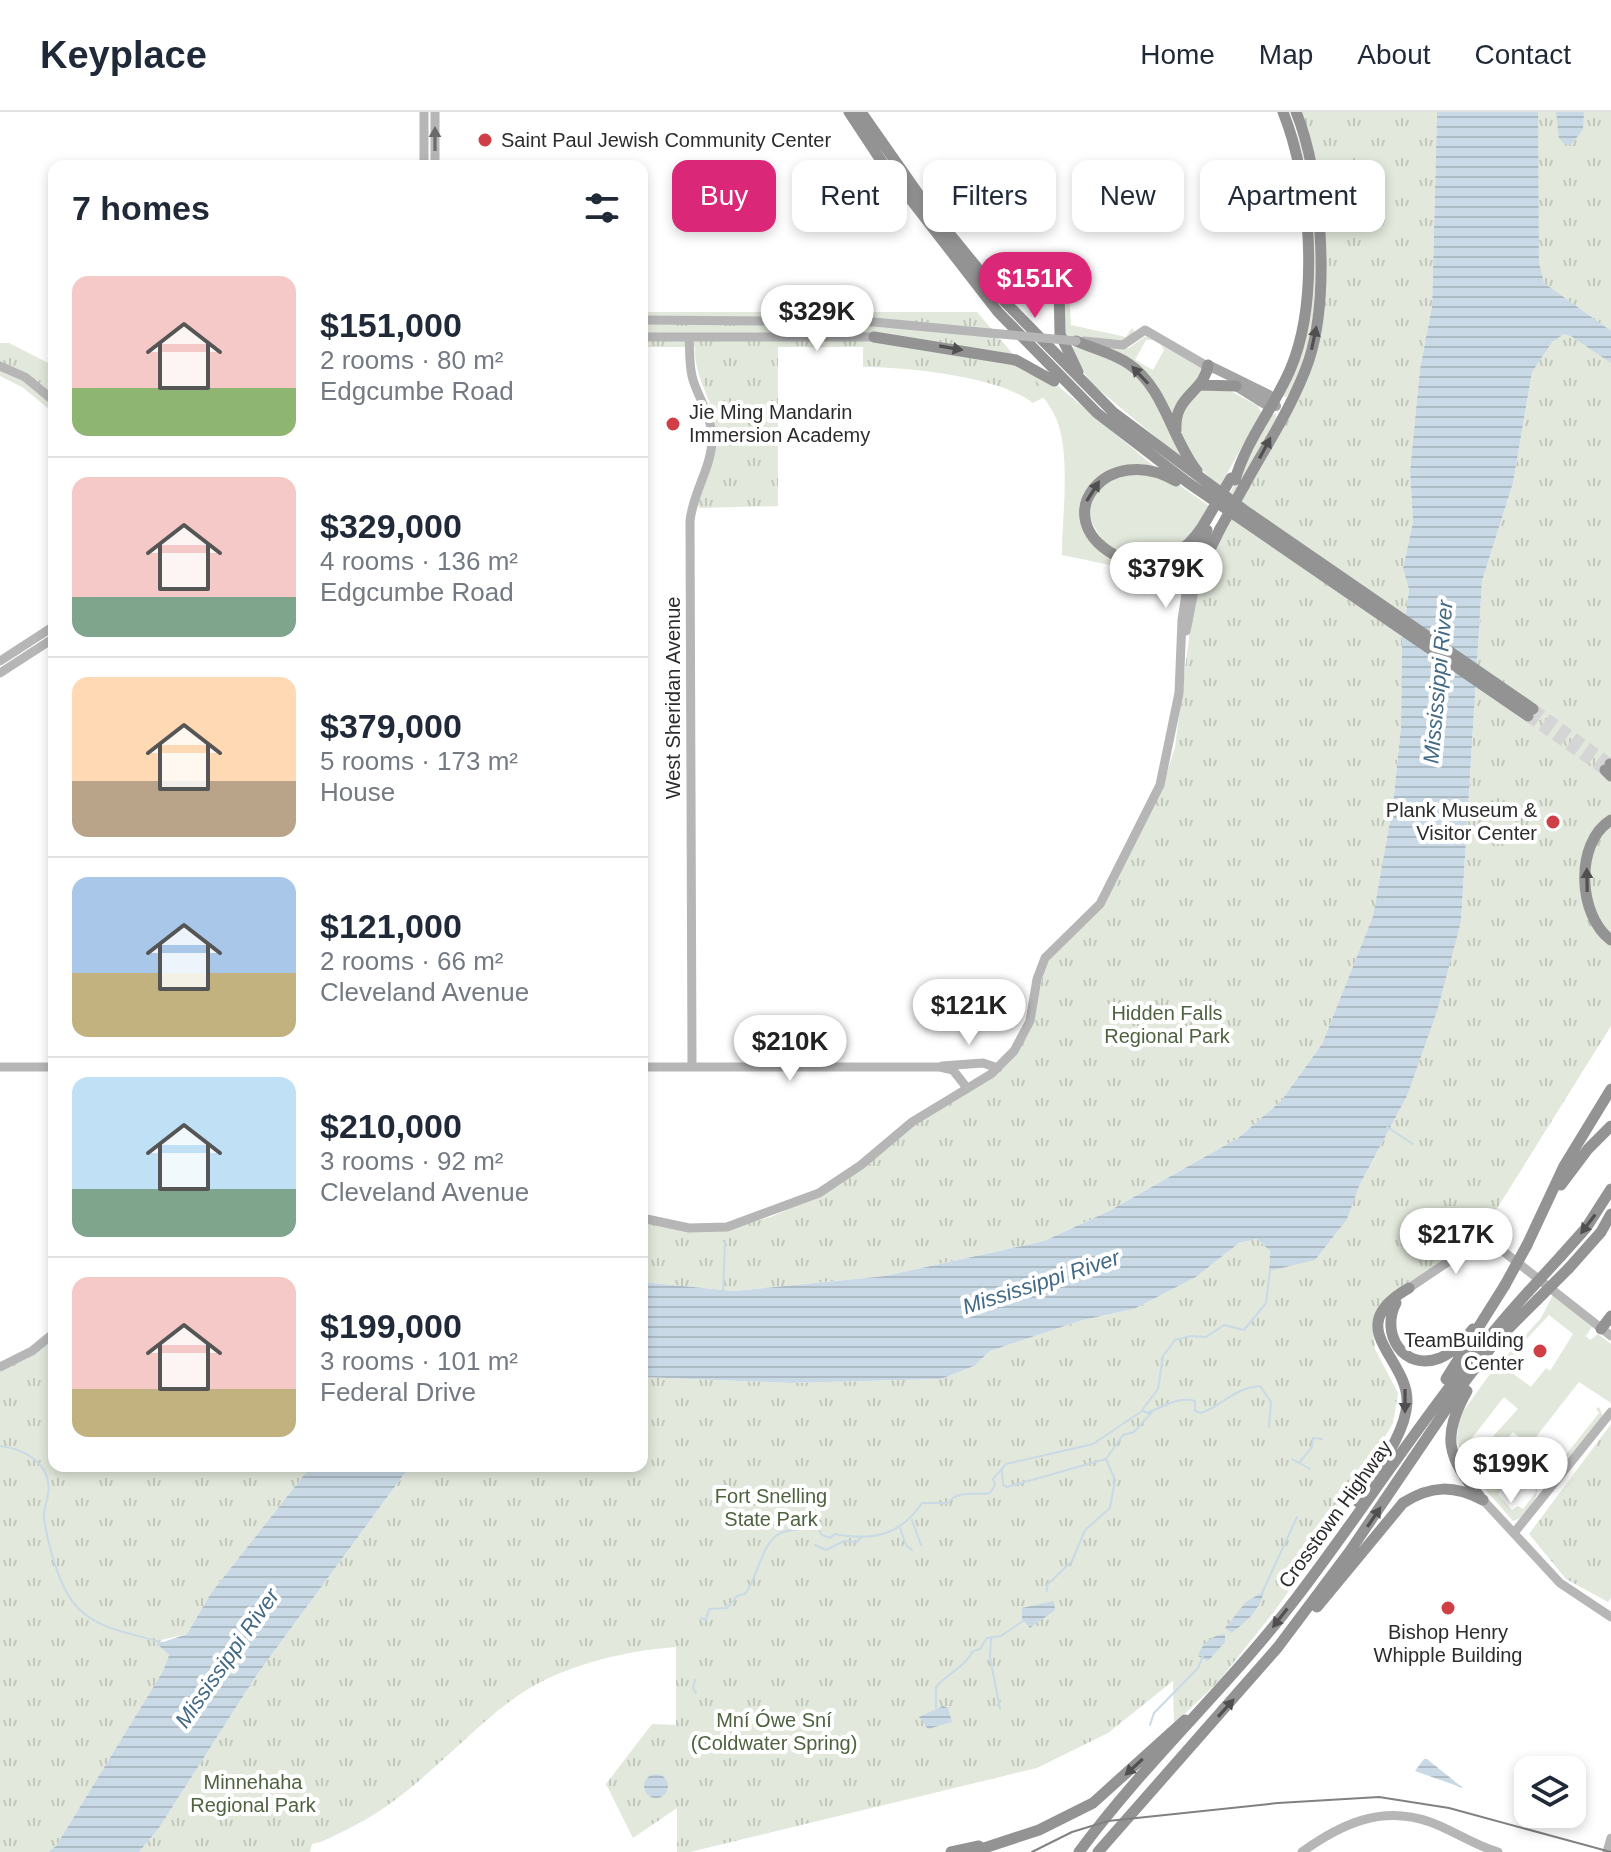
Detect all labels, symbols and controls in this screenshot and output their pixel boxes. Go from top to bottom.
text: Keyplace [40,34,207,76]
text: Home [1140,39,1215,70]
text: Map [1259,39,1313,70]
text: About [1357,39,1431,70]
text: Contact [1475,39,1571,70]
one-way arrow [429,126,441,151]
place label: Saint Paul Jewish Community Center [501,129,831,151]
marker: Saint Paul Jewish Community Center [476,131,494,149]
chip: Buy [672,160,776,232]
chip: Rent [792,160,907,232]
chip: Filters [923,160,1056,232]
chip: New [1072,160,1184,232]
chip: Apartment [1200,160,1385,232]
icon: filters [580,186,624,230]
text: 7 homes [72,189,210,227]
pin: $151K [979,252,1091,320]
text: $151K [997,263,1073,293]
pin: $329K [761,285,873,353]
text: $329K [779,296,855,326]
text: $151,000 [320,306,462,344]
icon: home [136,308,232,404]
one-way arrow [1308,326,1321,351]
one-way arrow [939,343,964,355]
text: 2 rooms · 80 m² [320,345,504,375]
one-way arrow [1132,366,1150,385]
text: Edgcumbe Road [320,376,514,406]
place label: Jie Ming Mandarin Immersion Academy [689,401,870,446]
marker: Jie Ming Mandarin Immersion Academy [664,415,682,433]
one-way arrow [1258,437,1271,460]
one-way arrow [1086,480,1100,502]
text: $329,000 [320,507,462,545]
icon: home [136,509,232,605]
pin: $379K [1110,542,1222,610]
text: 4 rooms · 136 m² [320,546,518,576]
text: $379K [1128,553,1204,583]
text: Edgcumbe Road [320,577,514,607]
street label: West Sheridan Avenue [662,597,684,799]
water label: Mississippi River [1418,598,1458,765]
text: $379,000 [320,707,462,745]
icon: home [136,709,232,805]
text: 5 rooms · 173 m² [320,746,518,776]
text: House [320,777,395,807]
place label: Plank Museum & Visitor Center [1386,799,1538,844]
marker: Plank Museum & Visitor Center [1544,813,1562,831]
one-way arrow [1581,867,1593,892]
text: $121,000 [320,907,462,945]
icon: home [136,909,232,1005]
text: 2 rooms · 66 m² [320,946,504,976]
text: Cleveland Avenue [320,977,529,1007]
pin: $121K [913,979,1025,1047]
text: $121K [931,990,1007,1020]
park label: Hidden Falls Regional Park [1104,1002,1231,1047]
pin: $210K [734,1015,846,1083]
text: $210K [752,1026,828,1056]
text: $210,000 [320,1107,462,1145]
icon: home [136,1109,232,1205]
text: 3 rooms · 92 m² [320,1146,504,1176]
text: Cleveland Avenue [320,1177,529,1207]
pin: $217K [1400,1208,1512,1276]
one-way arrow [1580,1213,1596,1235]
text: $217K [1418,1219,1494,1249]
water label: Mississippi River [959,1244,1124,1319]
text: $199,000 [320,1307,462,1345]
icon: home [136,1309,232,1405]
place label: TeamBuilding Center [1404,1329,1524,1374]
marker: TeamBuilding Center [1531,1342,1549,1360]
text: 3 rooms · 101 m² [320,1346,518,1376]
text: Federal Drive [320,1377,476,1407]
one-way arrow [1399,1389,1411,1414]
street label: Crosstown Highway [1274,1436,1396,1592]
pin: $199K [1455,1437,1567,1505]
text: $199K [1473,1448,1549,1478]
park label: Fort Snelling State Park [715,1485,827,1530]
one-way arrow [1366,1506,1381,1527]
water label: Mississippi River [170,1582,285,1732]
marker: Bishop Henry Whipple Building [1439,1599,1457,1617]
one-way arrow [1272,1608,1289,1628]
place label: Bishop Henry Whipple Building [1374,1621,1522,1666]
one-way arrow [1217,1698,1235,1717]
park label: Mní Ówe Sní (Coldwater Spring) [691,1709,857,1754]
map controls [1514,1756,1586,1828]
button: layers [1514,1756,1586,1828]
one-way arrow [1125,1757,1144,1775]
park label: Minnehaha Regional Park [190,1771,317,1816]

